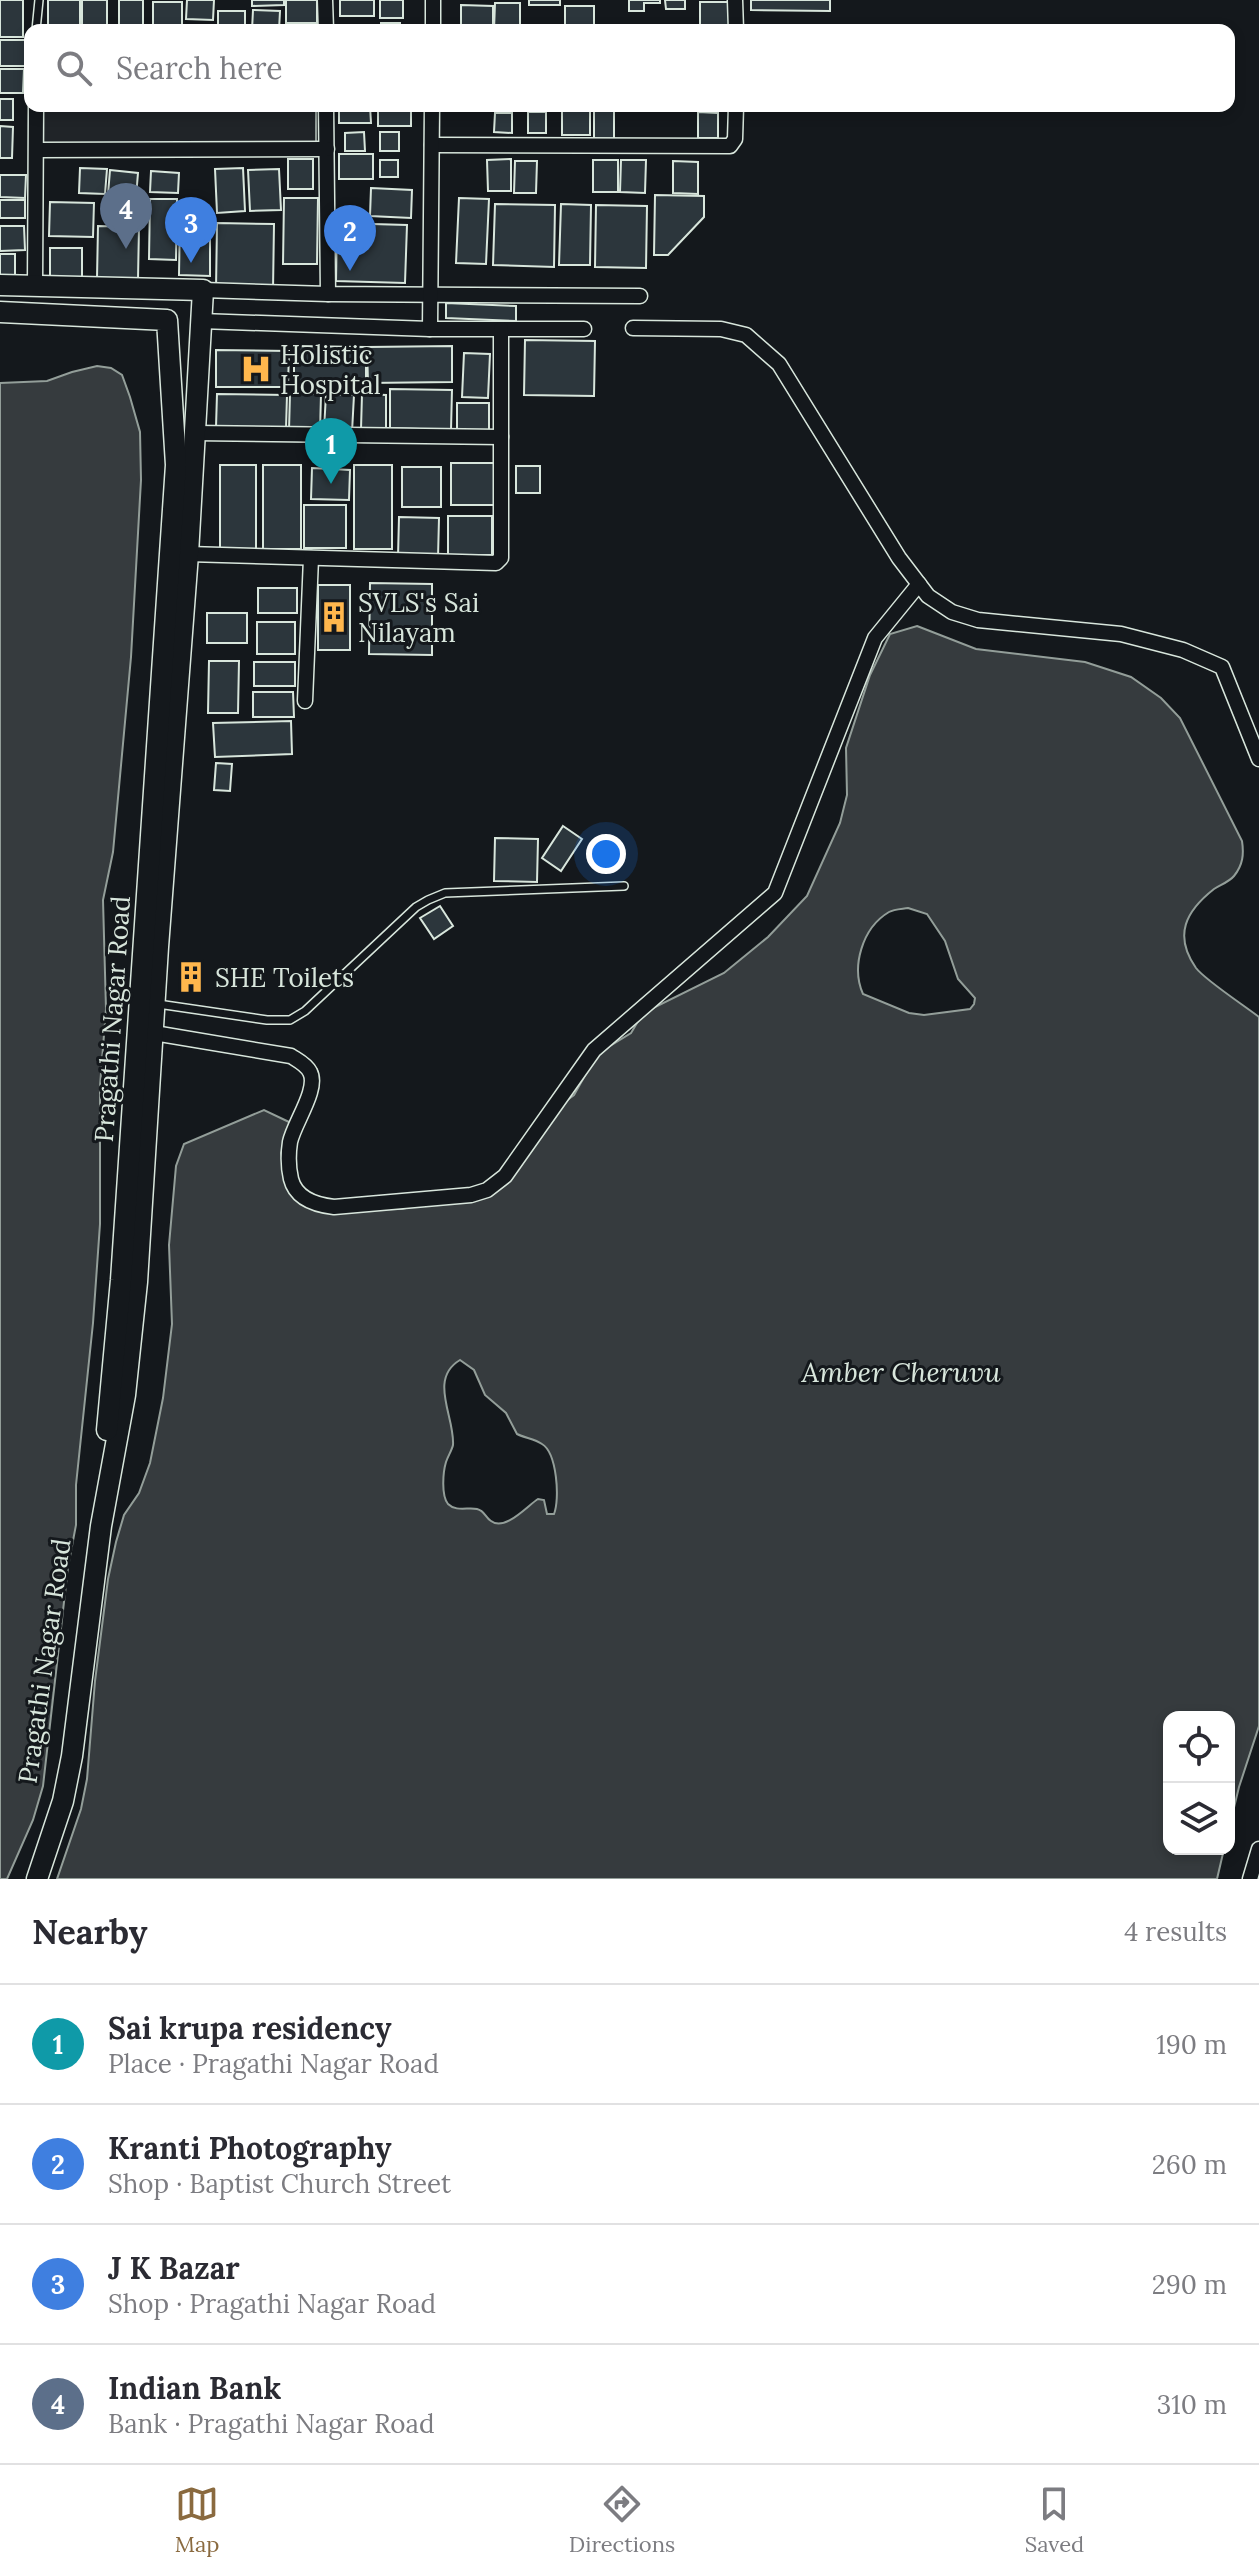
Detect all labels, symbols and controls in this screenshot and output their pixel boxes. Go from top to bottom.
search box [24,24,1235,112]
icon: search [52,46,96,90]
text: Search here [116,49,283,87]
pin: 4 [100,183,152,249]
pin: 3 [165,197,217,263]
pin: 2 [324,205,376,271]
place label: Holistic Hospital [280,338,381,401]
hospital icon: Holistic Hospital [239,352,273,386]
pin: 1 [305,418,357,484]
place label: SVLS's Sai Nilayam [358,586,479,649]
building icon: SVLS's Sai Nilayam [317,600,351,634]
your location [586,834,626,874]
street label: Pragathi Nagar Road [87,895,137,1143]
building icon: SHE Toilets [174,960,208,994]
place label: SHE Toilets [215,961,354,994]
water label: Amber Cheruvu [801,1354,1001,1390]
street label: Pragathi Nagar Road [10,1536,78,1786]
map controls [1163,1711,1235,1855]
button: locate [1163,1711,1235,1783]
button: layers [1163,1783,1235,1855]
text: Nearby [32,1910,148,1953]
text: 4 results [1124,1915,1227,1948]
text: Sai krupa residency [108,2009,392,2047]
text: 1 [53,2028,63,2061]
text: 190 m [1156,2028,1227,2061]
text: Place · Pragathi Nagar Road [108,2047,439,2080]
text: Kranti Photography [108,2129,392,2167]
text: 2 [51,2148,65,2181]
text: 260 m [1152,2148,1227,2181]
text: Shop · Baptist Church Street [108,2167,451,2200]
text: J K Bazar [108,2249,240,2287]
text: 3 [51,2268,65,2301]
text: 290 m [1152,2268,1227,2301]
text: Shop · Pragathi Nagar Road [108,2287,436,2320]
text: Indian Bank [108,2369,281,2407]
text: 4 [51,2388,65,2421]
text: 310 m [1157,2388,1227,2421]
text: Bank · Pragathi Nagar Road [108,2407,434,2440]
tab: Map [175,2482,219,2558]
tab: Directions [569,2482,675,2558]
tab: Saved [1025,2482,1084,2558]

